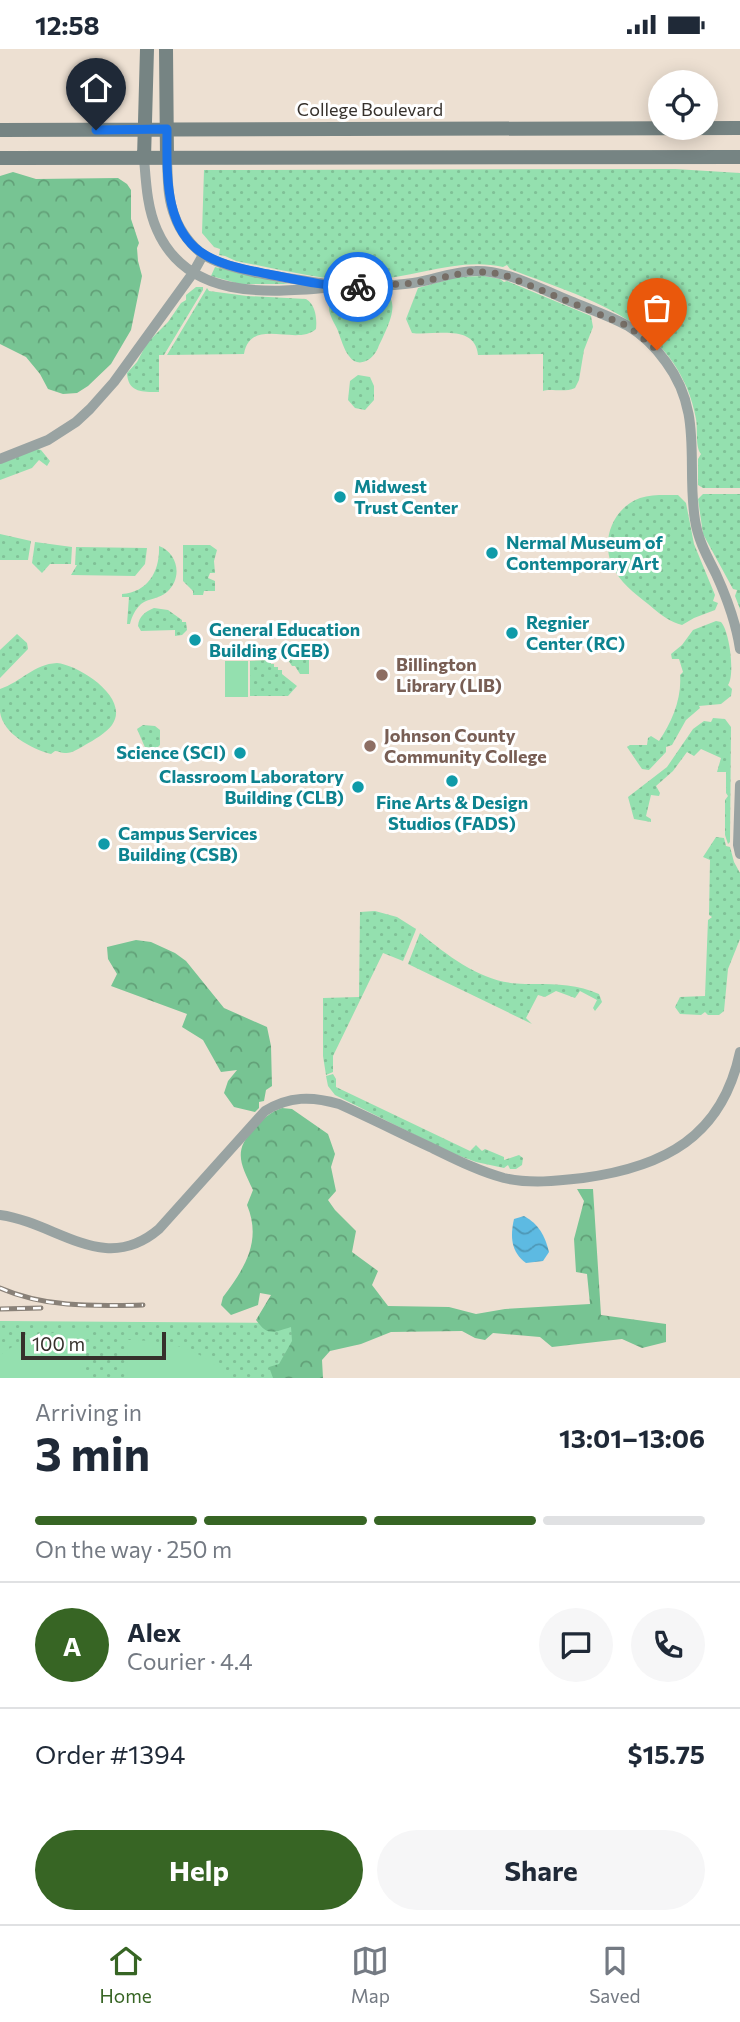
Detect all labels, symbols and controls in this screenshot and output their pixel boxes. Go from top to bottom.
text: 12:58 [35,9,100,40]
pin [66,58,126,130]
icon: home [77,69,115,107]
map controls [648,70,718,140]
button: locate [648,70,718,140]
street label: College Boulevard [297,98,443,120]
courier [323,252,393,322]
icon: bike [339,268,377,306]
pin [627,278,687,350]
icon: bag [638,289,676,327]
place label: Midwest Trust Center [354,475,459,518]
marker: Midwest Trust Center [332,489,348,505]
place label: Nermal Museum of Contemporary Art [506,531,663,574]
marker: Nermal Museum of Contemporary Art [484,545,500,561]
place label: Regnier Center (RC) [526,611,625,654]
place label: General Education Building (GEB) [209,618,360,661]
marker: Regnier Center (RC) [504,625,520,641]
marker: General Education Building (GEB) [187,632,203,648]
place label: Billington Library (LIB) [396,653,502,696]
marker: Billington Library (LIB) [374,667,390,683]
place label: Johnson County Community College [384,724,547,767]
marker: Johnson County Community College [362,738,378,754]
place label: Science (SCI) [116,741,226,763]
marker: Science (SCI) [232,745,248,761]
place label: Classroom Laboratory Building (CLB) [159,765,344,808]
marker: Fine Arts & Design Studios (FADS) [444,773,460,789]
marker: Classroom Laboratory Building (CLB) [350,779,366,795]
place label: Fine Arts & Design Studios (FADS) [376,791,528,834]
place label: Campus Services Building (CSB) [118,822,257,865]
marker: Campus Services Building (CSB) [96,836,112,852]
scale bar [21,1329,166,1361]
text: 100 m [32,1332,85,1355]
text: Arriving in [35,1398,142,1426]
text: 13:01–13:06 [559,1422,705,1453]
text: 3 min [35,1424,150,1480]
text: On the way · 250 m [35,1535,232,1563]
button: chat [539,1608,613,1682]
button: phone [631,1608,705,1682]
text: Alex [127,1616,181,1647]
text: A [63,1630,81,1661]
text: Courier · 4.4 [127,1647,253,1675]
text: Order #1394 [35,1738,185,1769]
text: $15.75 [628,1738,705,1769]
button: Help [35,1830,363,1910]
button: Share [377,1830,705,1910]
tab: Home [100,1942,152,2007]
tab: Map [351,1942,390,2007]
tab: Saved [589,1942,640,2007]

